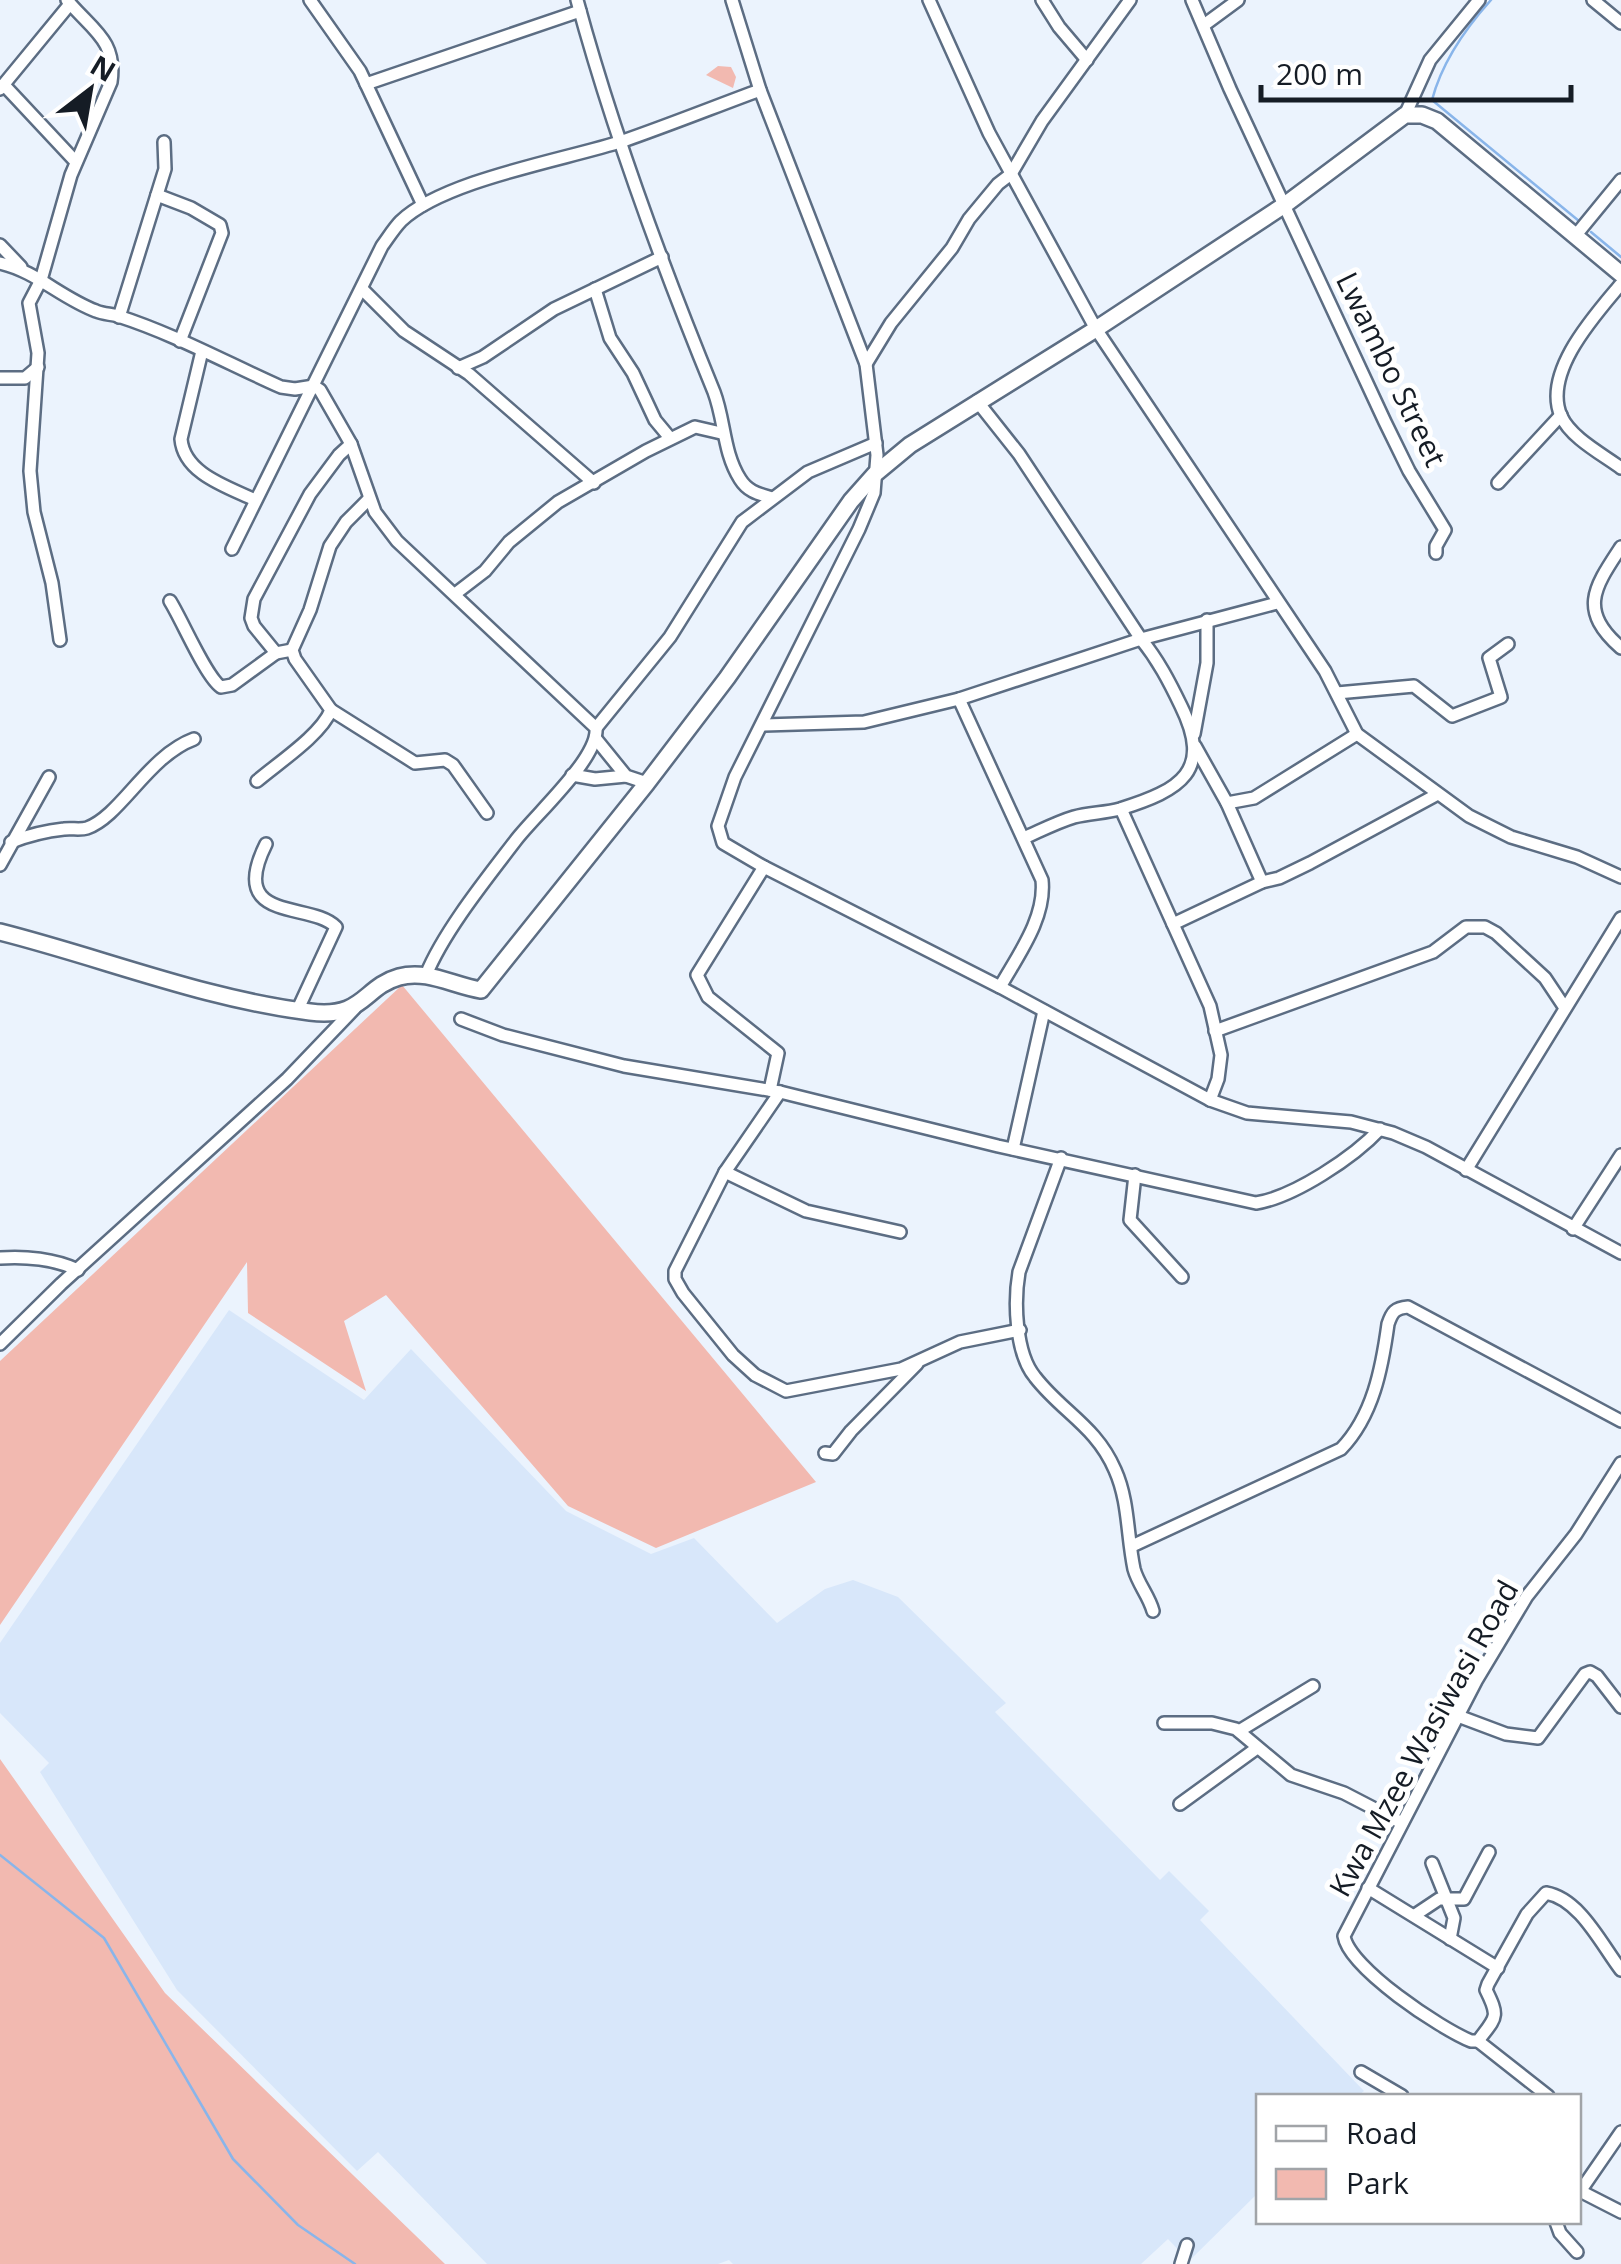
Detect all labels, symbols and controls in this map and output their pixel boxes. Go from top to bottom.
north arrow [40,40,140,140]
scale bar [1261,40,1571,102]
text: N [84,46,123,90]
text: 200 m [1276,53,1363,94]
street label: Lwambo Street [1327,265,1457,473]
street label: Kwa Mzee Wasiwasi Road [1319,1572,1527,1904]
legend [1256,2094,1581,2224]
text: Road [1346,2112,1418,2153]
text: Park [1346,2162,1409,2203]

